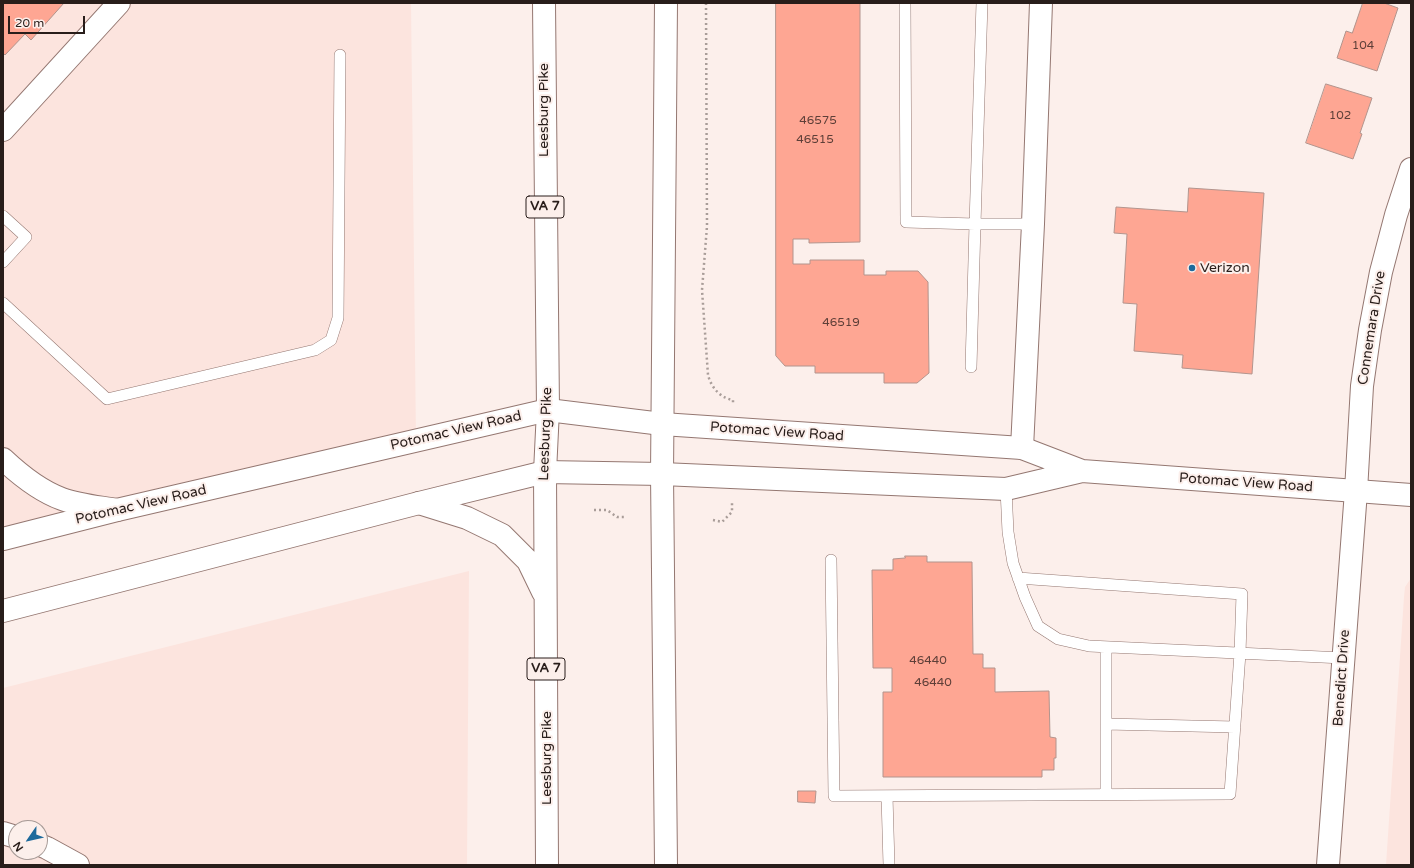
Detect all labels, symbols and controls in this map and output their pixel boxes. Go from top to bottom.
scale bar [10,8,87,34]
text: 20 m [15,16,44,30]
house number: 104 [1352,39,1374,53]
street label: Leesburg Pike [536,63,552,157]
house number: 102 [1329,109,1351,123]
house number: 46575 [799,114,837,128]
house number: 46515 [796,133,834,147]
road number: VA 7 [526,196,564,218]
place label: Verizon [1200,260,1250,276]
marker: Verizon [1187,263,1197,273]
street label: Connemara Drive [1355,270,1389,386]
house number: 46519 [822,316,860,330]
street label: Leesburg Pike [536,387,556,481]
street label: Potomac View Road [389,408,523,454]
street label: Potomac View Road [710,419,844,445]
street label: Potomac View Road [1179,470,1313,496]
street label: Potomac View Road [74,482,208,528]
street label: Benedict Drive [1330,629,1354,727]
house number: 46440 [909,654,947,668]
road number: VA 7 [527,658,565,680]
house number: 46440 [914,676,952,690]
street label: Leesburg Pike [539,711,555,805]
north arrow [8,820,48,860]
text: N [11,839,26,854]

